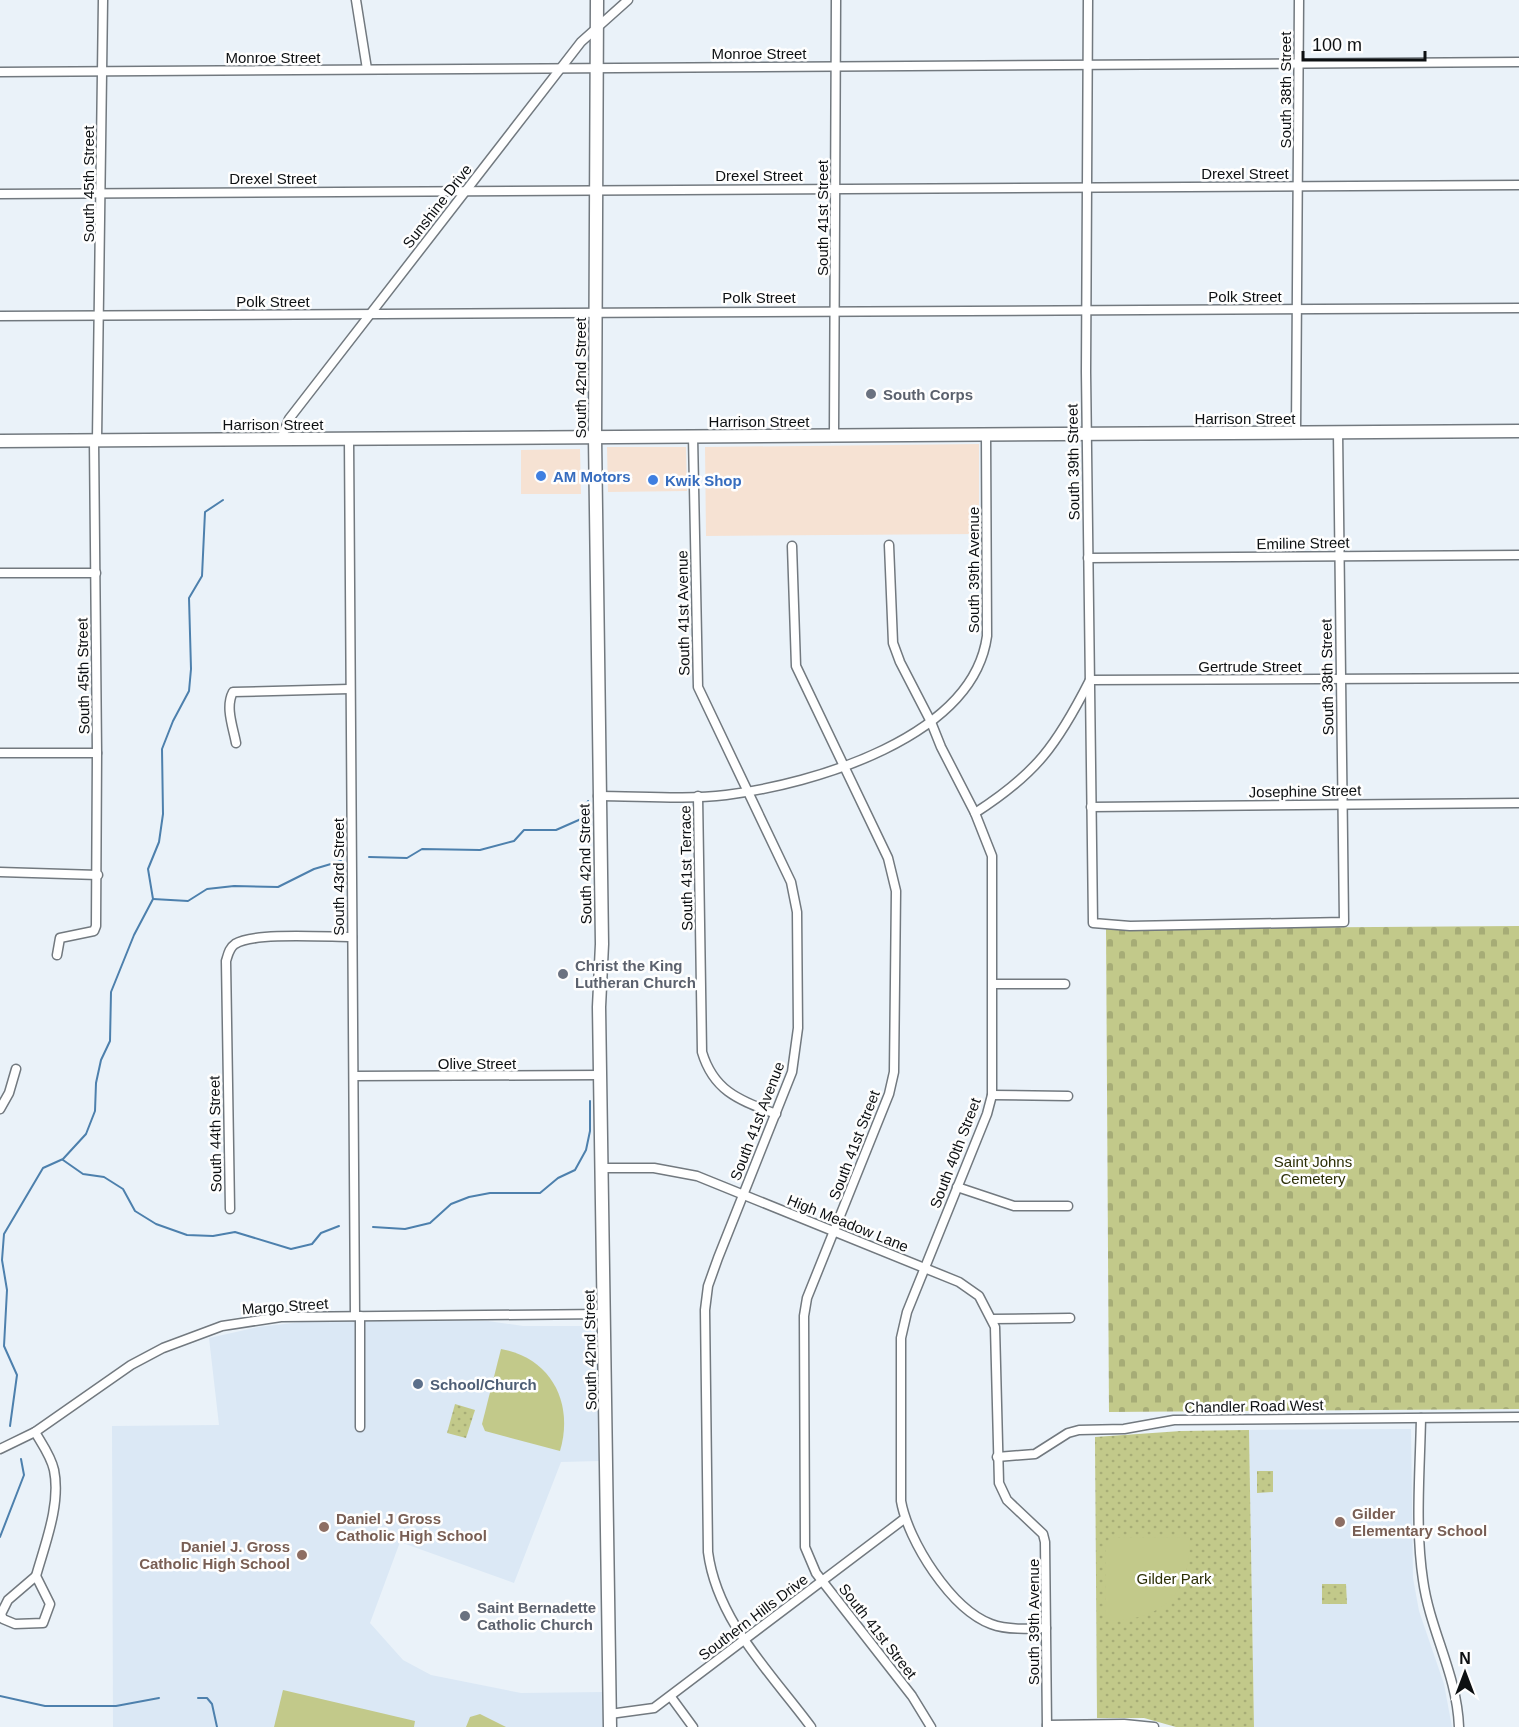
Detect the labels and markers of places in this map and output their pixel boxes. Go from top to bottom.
place label: South Corps [883,386,973,403]
marker: South Corps [864,387,878,401]
place label: AM Motors [553,468,631,485]
marker: AM Motors [534,469,548,483]
place label: Kwik Shop [665,472,742,489]
marker: Kwik Shop [646,473,660,487]
place label: Christ the King Lutheran Church [575,957,696,991]
marker: Christ the King Lutheran Church [556,967,570,981]
place label: School/Church [430,1376,537,1393]
marker: School/Church [411,1377,425,1391]
place label: Gilder Elementary School [1352,1505,1487,1539]
place label: Daniel J Gross Catholic High School [336,1510,487,1544]
marker: Gilder Elementary School [1333,1515,1347,1529]
marker: Daniel J Gross Catholic High School [317,1520,331,1534]
place label: Daniel J. Gross Catholic High School [139,1538,290,1572]
marker: Daniel J. Gross Catholic High School [295,1548,309,1562]
place label: Saint Bernadette Catholic Church [477,1599,596,1633]
marker: Saint Bernadette Catholic Church [458,1609,472,1623]

